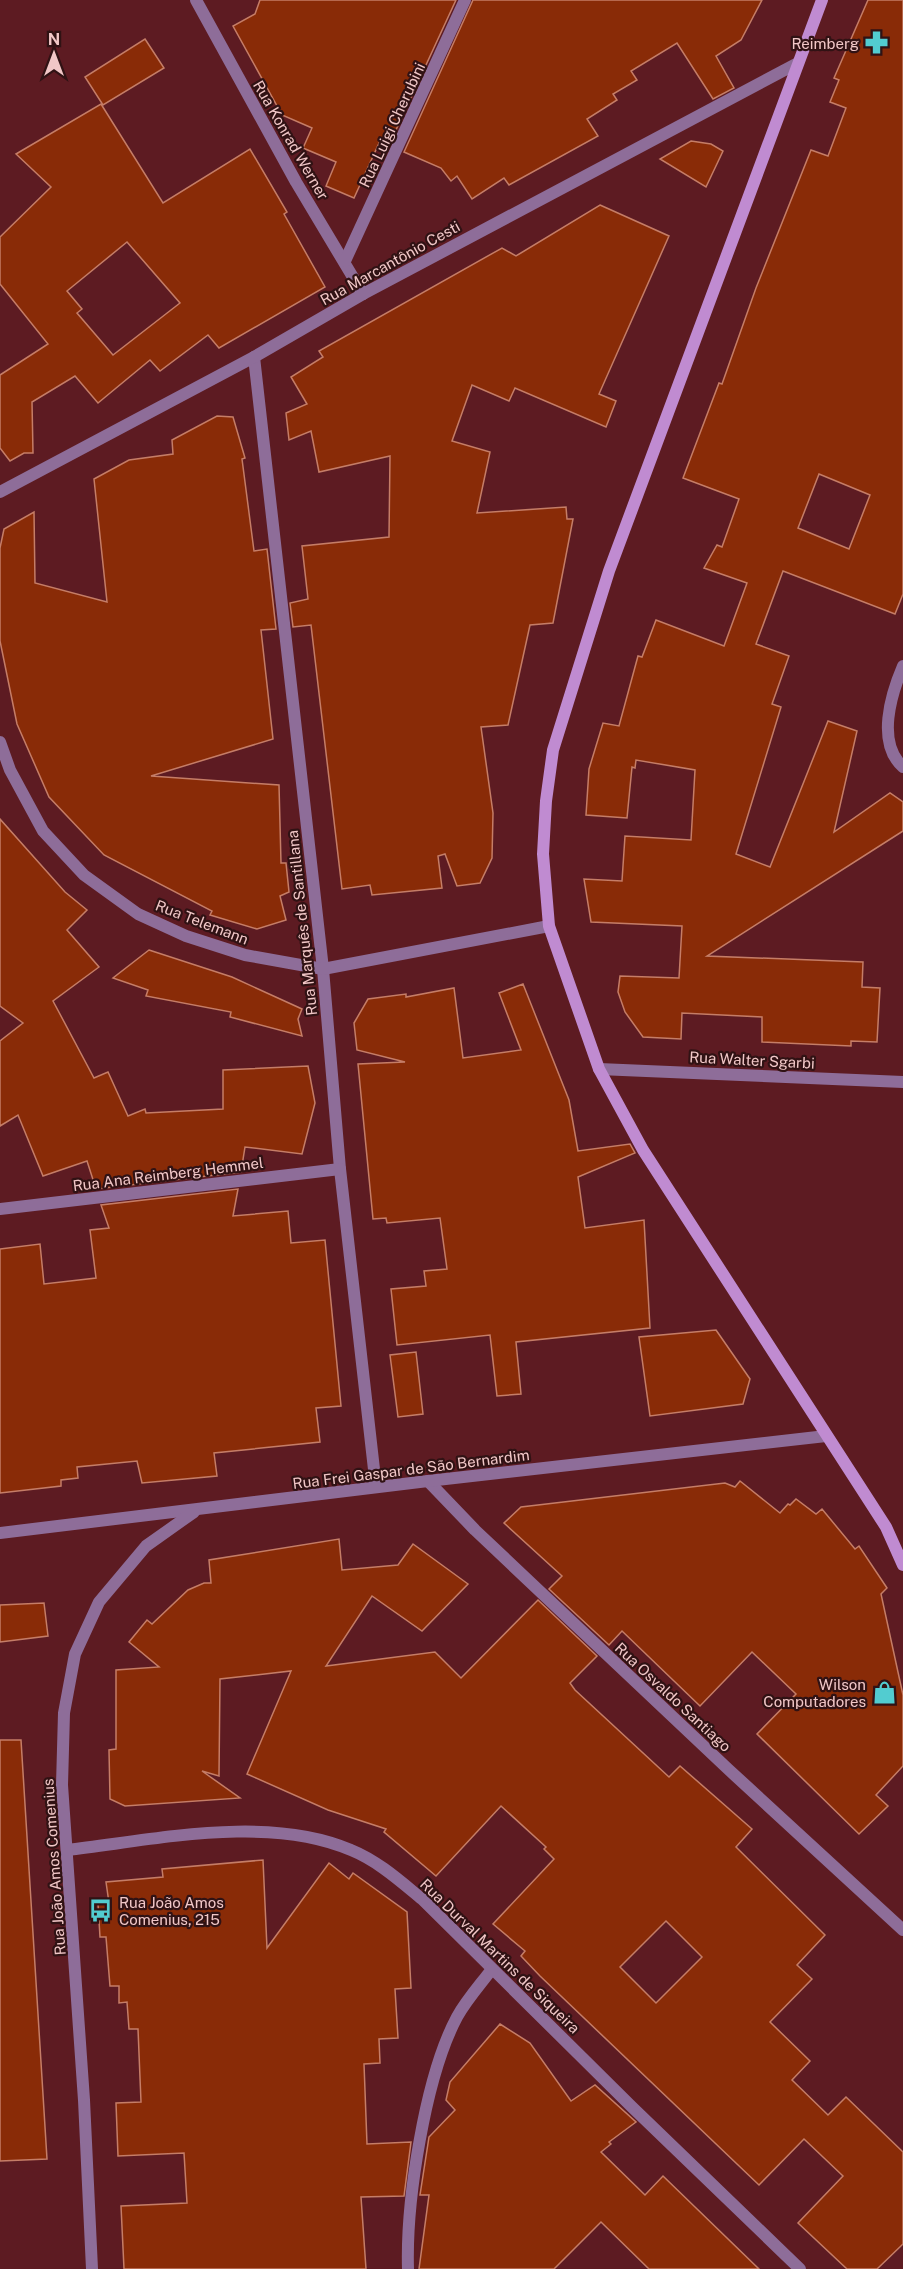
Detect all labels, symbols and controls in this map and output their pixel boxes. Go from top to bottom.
north arrow [24,24,84,84]
text: N [48,30,60,49]
pharmacy icon: Reimberg [864,30,890,56]
place label: Reimberg [791,35,859,52]
street label: Rua Luigi Cherubini [356,60,428,190]
street label: Rua Konrad Werner [250,77,332,203]
street label: Rua Marcantônio Cesti [317,218,463,308]
street label: Rua Marquês de Santillana [284,829,320,1017]
street label: Rua Telemann [153,896,251,948]
street label: Rua Walter Sgarbi [689,1048,815,1072]
street label: Rua Ana Reimberg Hemmel [72,1154,264,1194]
street label: Rua Frei Gaspar de São Bernardim [291,1446,531,1492]
street label: Rua Osvaldo Santiago [612,1639,734,1755]
place label: Wilson Computadores [763,1676,866,1710]
shop icon: Wilson Computadores [871,1680,897,1706]
street label: Rua João Amos Comenius [39,1778,69,1956]
street label: Rua Durval Martins de Siqueira [417,1875,583,2037]
place label: Rua João Amos Comenius, 215 [119,1894,224,1928]
bus stop icon: Rua João Amos Comenius, 215 [88,1898,114,1924]

